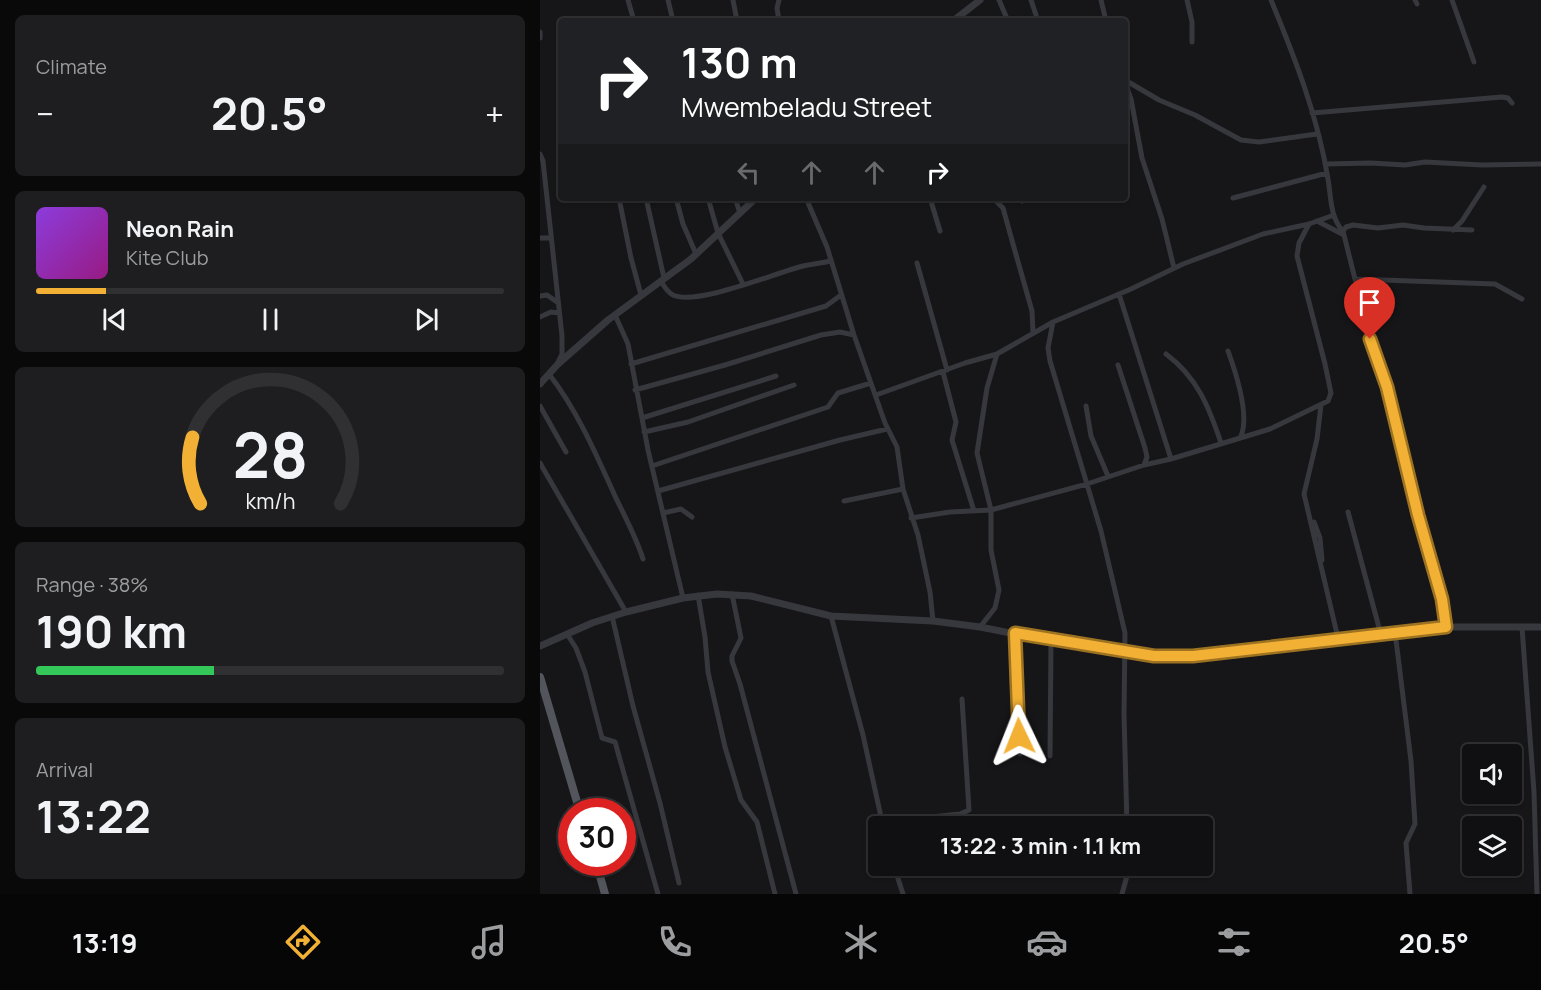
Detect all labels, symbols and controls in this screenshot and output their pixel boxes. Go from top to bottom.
text: 130 m [681,33,798,91]
icon: right [582,42,660,120]
text: Climate [36,53,107,80]
text: 20.5° [211,82,328,144]
text: Mwembeladu Street [681,88,932,125]
text: − [36,91,54,136]
text: + [485,91,504,136]
icon: left [732,156,765,189]
icon: ahead [795,156,828,189]
icon: ahead [858,156,891,189]
icon: right [921,156,954,189]
text: Neon Rain [126,214,234,244]
text: Kite Club [126,244,209,271]
pin [1344,277,1395,339]
icon: arrive [1353,286,1386,319]
icon: previous [98,303,131,336]
icon: pause [254,303,287,336]
icon: next [410,303,443,336]
text: 28 [232,411,308,497]
text: km/h [245,486,295,515]
text: Range · 38% [36,571,148,598]
text: 190 km [36,600,187,662]
position arrow [987,704,1051,768]
map controls [1462,744,1522,876]
button: sound [1462,744,1522,804]
text: Arrival [36,756,93,783]
text: 13:22 [36,785,151,847]
speed limit sign: 30 [558,798,636,876]
button: layers [1462,816,1522,876]
text: 13:22 · 3 min · 1.1 km [940,831,1141,861]
icon: directions [282,921,324,963]
icon: music [468,921,510,963]
icon: phone [654,921,696,963]
icon: climate [840,921,882,963]
icon: car [1026,921,1068,963]
icon: filters [1213,921,1255,963]
text: 13:19 [72,924,137,961]
text: 20.5° [1399,924,1469,961]

